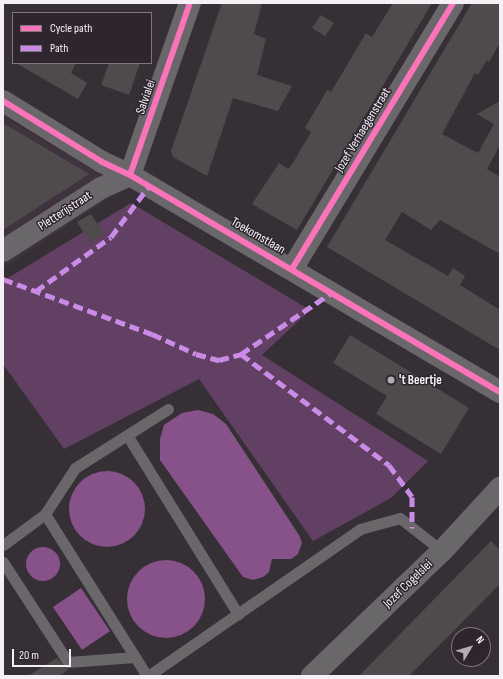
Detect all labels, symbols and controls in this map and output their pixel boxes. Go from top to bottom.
legend [12,12,152,64]
text: Cycle path [50,21,92,36]
text: Path [50,41,68,56]
street label: Salvialei [133,78,159,116]
street label: Jozef Verhaegenstraat [332,85,394,175]
street label: Pletterijstraat [35,188,95,234]
street label: Toekomstlaan [228,214,288,258]
place label: 't Beertje [399,372,442,388]
marker: 't Beertje [386,375,396,385]
street label: Jozef Cogelslei [380,557,436,611]
north arrow [451,627,491,667]
text: N [473,634,487,646]
scale bar [14,641,73,667]
text: 20 m [19,648,39,663]

